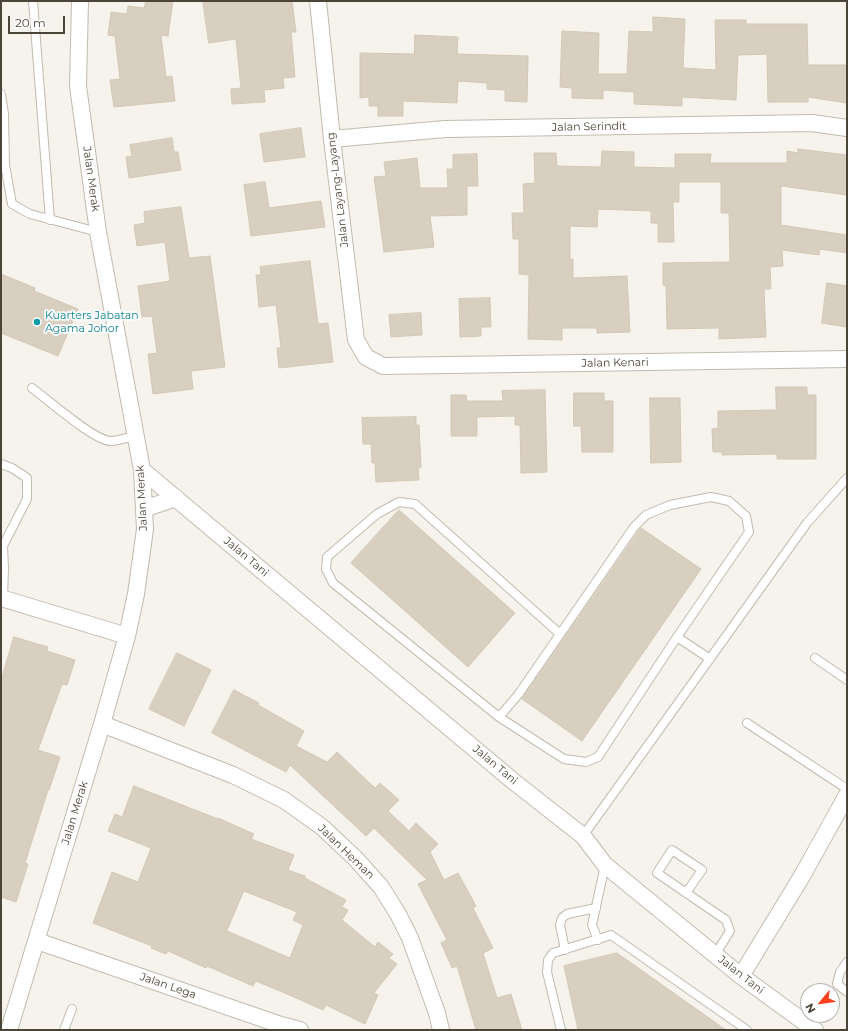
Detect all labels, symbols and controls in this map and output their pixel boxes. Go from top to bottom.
scale bar [10,8,67,34]
text: 20 m [15,15,46,30]
street label: Jalan Serindit [552,120,626,134]
street label: Jalan Layang-Layang [324,132,352,248]
street label: Jalan Merak [80,145,102,213]
place label: Kuarters Jabatan Agama Johor [45,309,139,335]
marker: Kuarters Jabatan Agama Johor [32,317,42,327]
street label: Jalan Kenari [581,356,649,370]
street label: Jalan Merak [134,465,150,531]
street label: Jalan Tani [221,534,271,580]
street label: Jalan Tani [470,742,520,788]
street label: Jalan Merak [59,780,91,846]
street label: Jalan Heman [315,822,377,882]
street label: Jalan Tani [715,953,767,997]
street label: Jalan Lega [138,970,198,1002]
north arrow [800,983,840,1023]
text: N [802,1001,819,1016]

